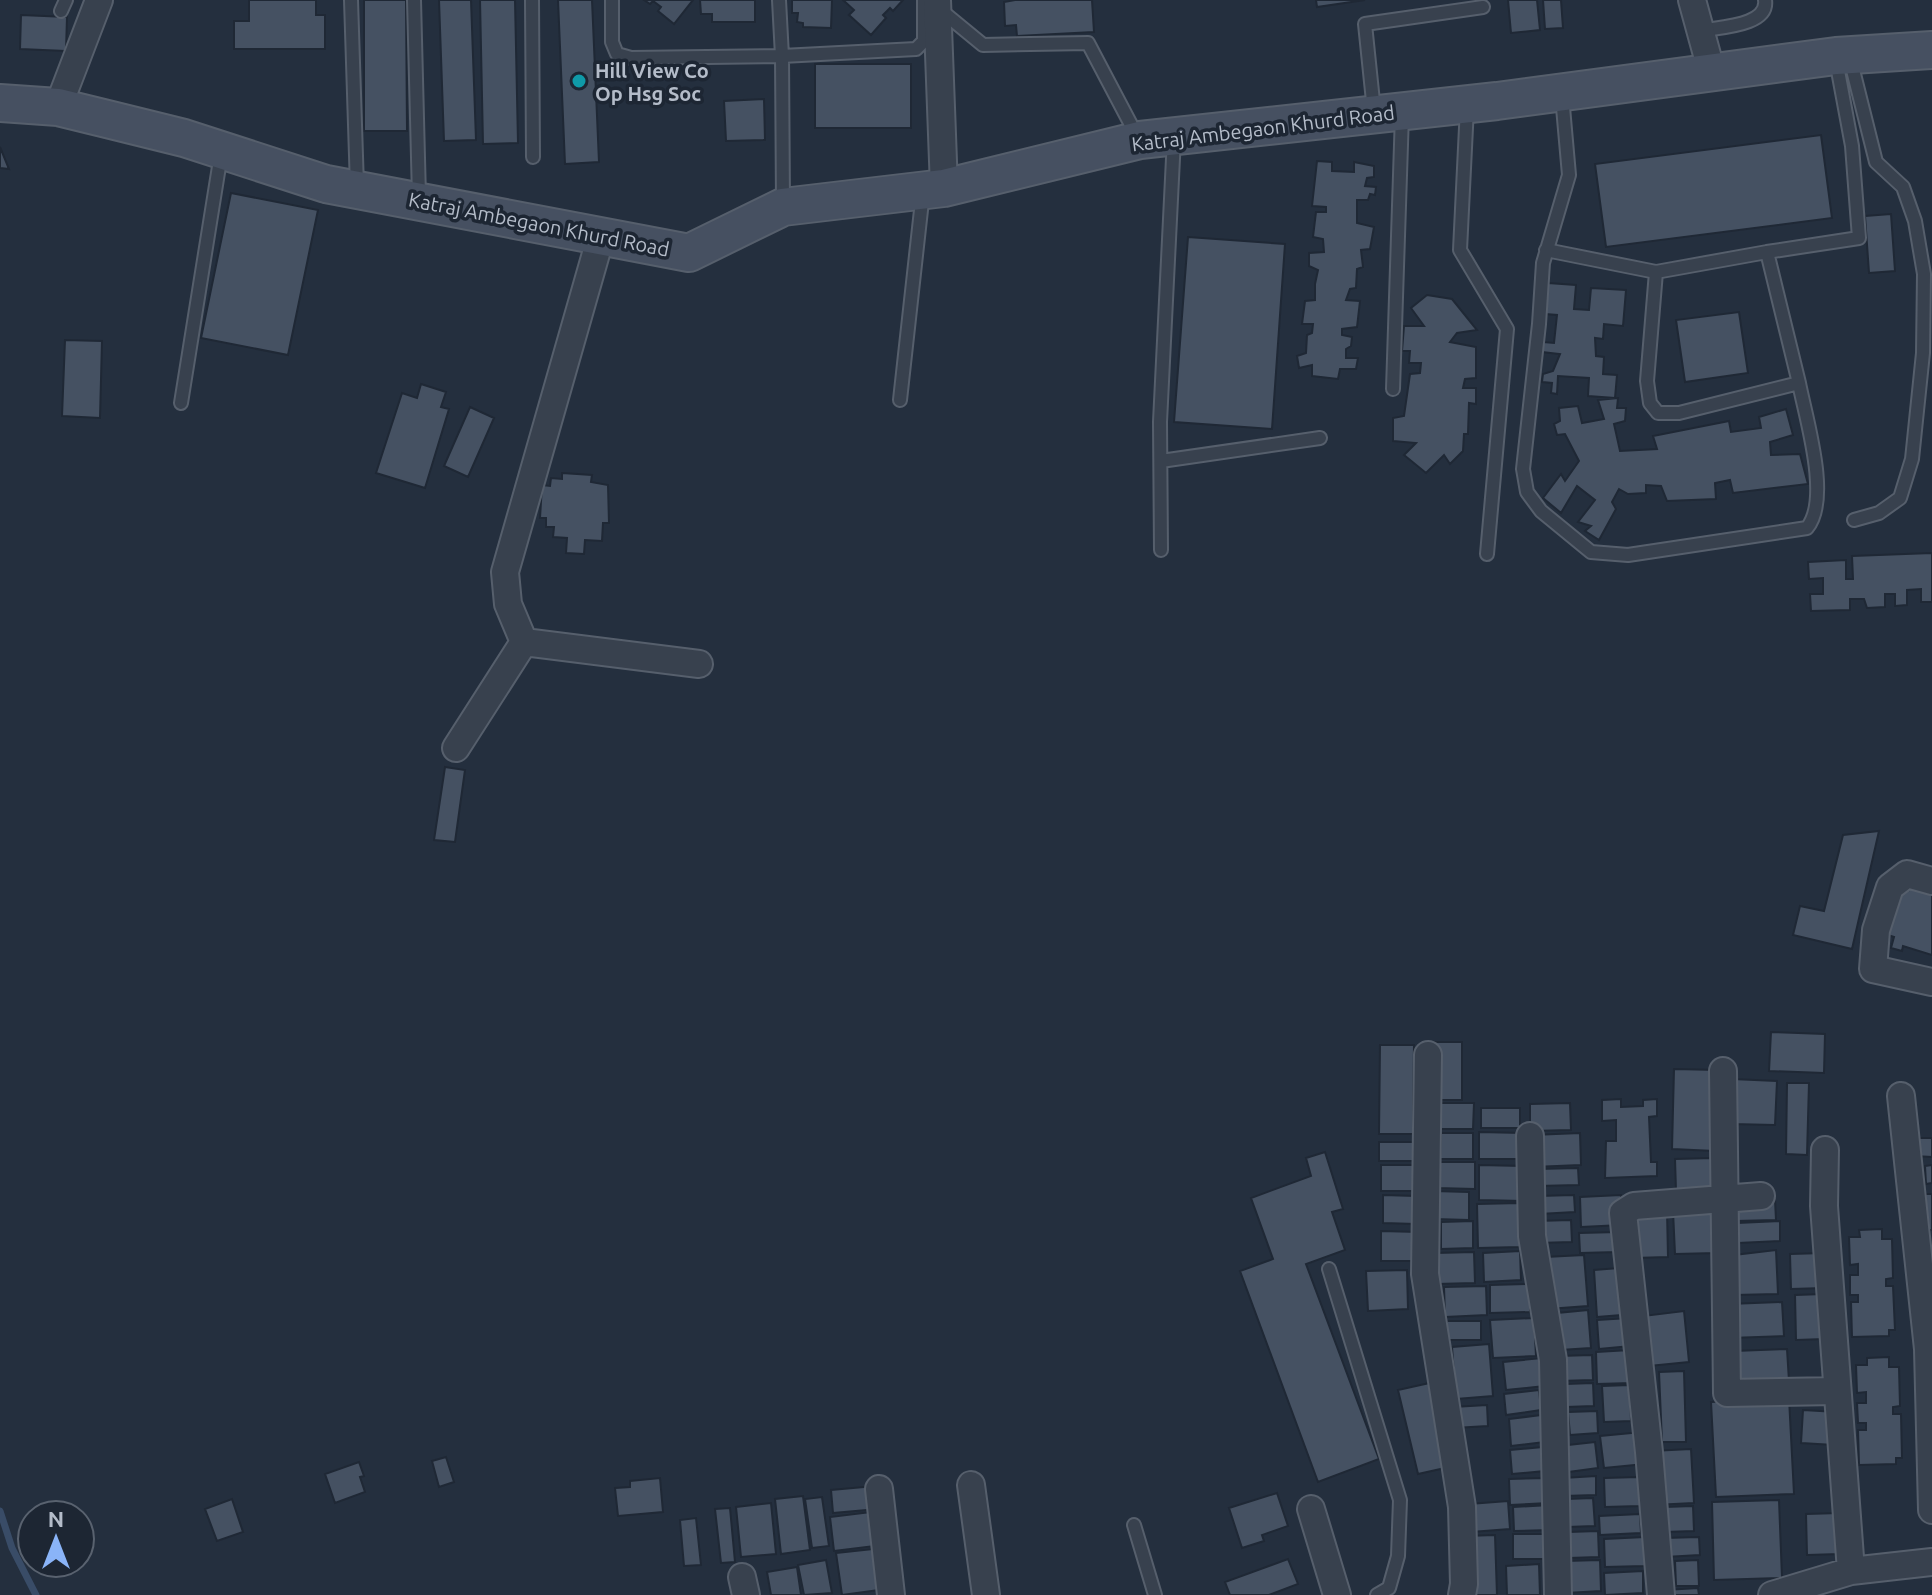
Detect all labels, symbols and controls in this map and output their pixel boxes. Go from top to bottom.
place label: Hill View Co Op Hsg Soc [595,59,709,105]
marker: Hill View Co Op Hsg Soc [570,72,588,90]
street label: Katraj Ambegaon Khurd Road [1130,100,1396,156]
street label: Katraj Ambegaon Khurd Road [407,187,671,261]
north arrow [16,1499,96,1579]
text: N [48,1506,64,1531]

